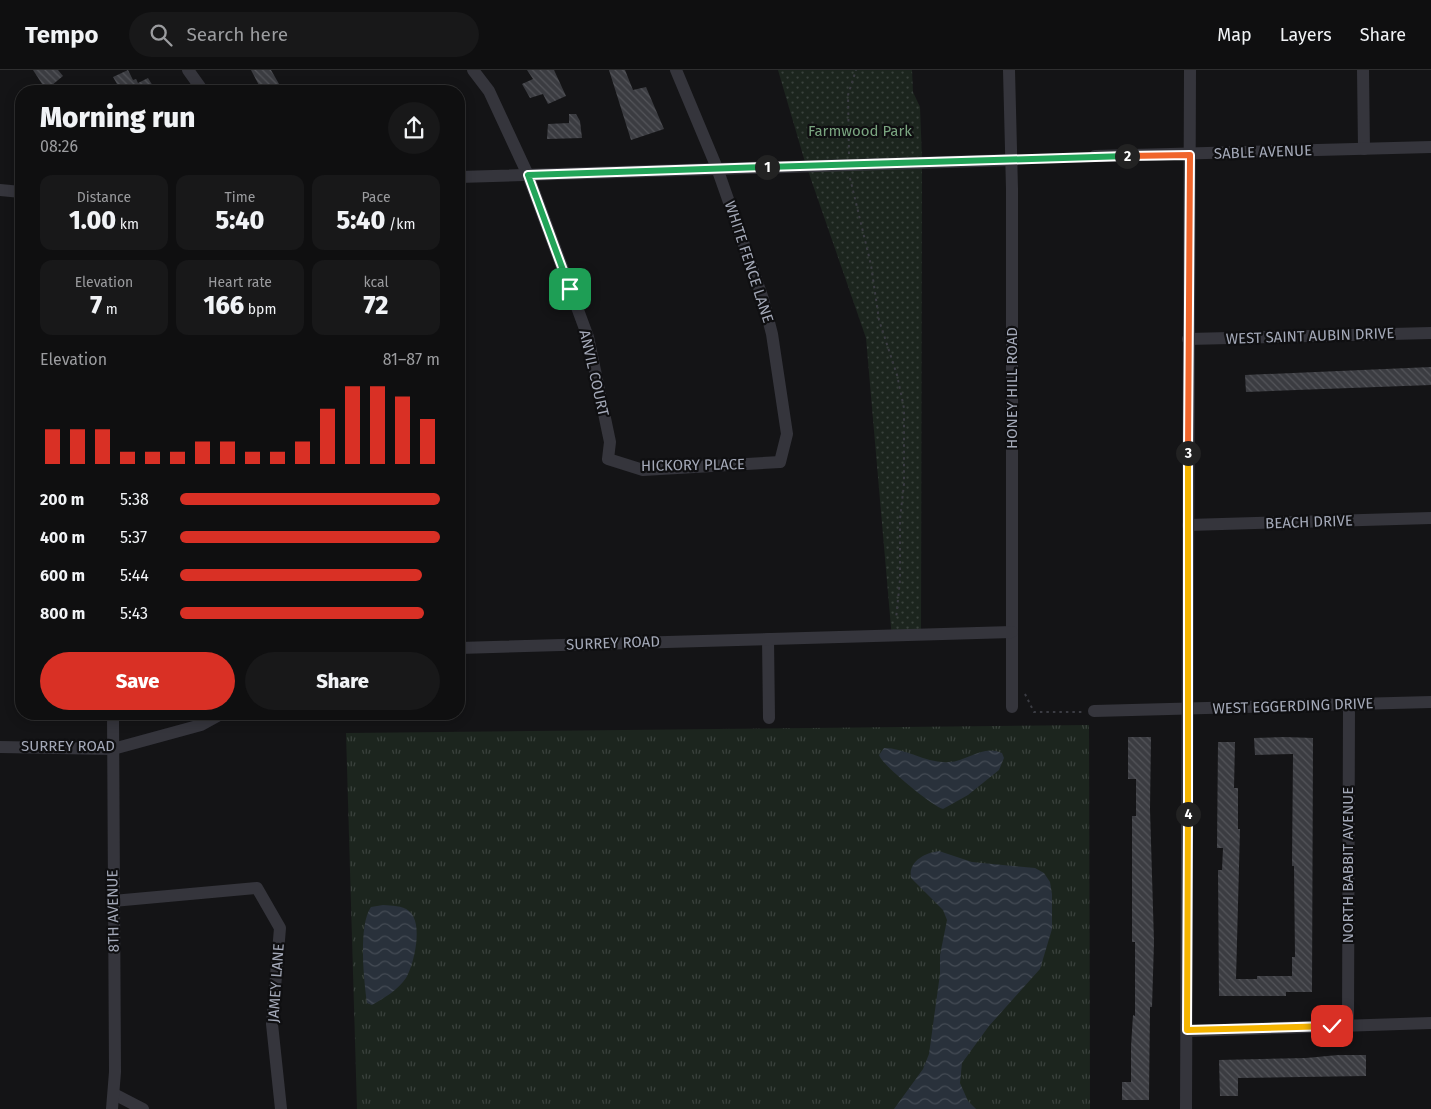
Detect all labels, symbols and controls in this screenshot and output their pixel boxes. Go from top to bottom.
search box [129,12,479,57]
text: Tempo [25,21,99,49]
icon: search [147,21,175,49]
text: Search here [187,23,288,46]
text: Map [1217,24,1252,46]
text: Layers [1280,24,1332,46]
text: Share [1360,24,1406,46]
text: Morning run [40,101,195,134]
button: share [388,102,440,154]
park label: Farmwood Park [808,122,912,140]
text: 08:26 [40,137,78,156]
street label: SABLE AVENUE [1214,141,1312,163]
pin: 2 [1114,144,1140,168]
text: 2 [1124,148,1131,165]
pin: 1 [754,154,780,180]
text: 1 [764,159,771,176]
text: Distance [77,189,131,206]
text: Time [225,189,255,206]
text: Pace [361,189,391,206]
street label: WHITE FENCE LANE [721,199,777,325]
text: 1.00 [69,206,116,236]
text: 5:40 [216,206,264,236]
text: 5:40 [337,206,385,236]
text: km [116,216,139,233]
text: /km [385,216,415,233]
pin [549,268,591,310]
text: Elevation [75,274,133,291]
text: Heart rate [208,274,272,291]
text: kcal [363,274,389,291]
icon: arrive [556,275,584,303]
text: 7 [90,291,102,321]
text: 166 [204,291,244,321]
text: 72 [364,291,388,321]
text: m [102,301,118,318]
text: bpm [244,301,276,318]
street label: WEST SAINT AUBIN DRIVE [1225,324,1395,348]
street label: HONEY HILL ROAD [1003,327,1021,449]
street label: ANVIL COURT [575,328,613,418]
text: Elevation [40,350,107,369]
text: 81–87 m [383,350,440,369]
pin: 3 [1176,440,1200,466]
text: 3 [1185,445,1192,462]
street label: HICKORY PLACE [641,455,745,475]
text: 200 m [40,490,84,509]
text: 5:38 [120,490,149,509]
street label: BEACH DRIVE [1265,511,1353,533]
text: 400 m [40,528,85,547]
text: 5:37 [120,528,147,547]
text: 600 m [40,566,85,585]
text: 5:44 [120,566,149,585]
text: 800 m [40,604,85,623]
text: 5:43 [120,604,148,623]
street label: SURREY ROAD [566,632,660,654]
button: Save [40,652,235,710]
button: Share [245,652,440,710]
street label: WEST EGGERDING DRIVE [1212,694,1374,718]
street label: SURREY ROAD [21,737,115,755]
street label: NORTH BABBIT AVENUE [1339,787,1357,943]
pin: 4 [1176,802,1200,826]
text: 4 [1185,806,1192,823]
street label: 8TH AVENUE [103,869,123,953]
street label: JAMEY LANE [264,943,288,1023]
pin [1311,1005,1353,1047]
icon: check [1318,1012,1346,1040]

